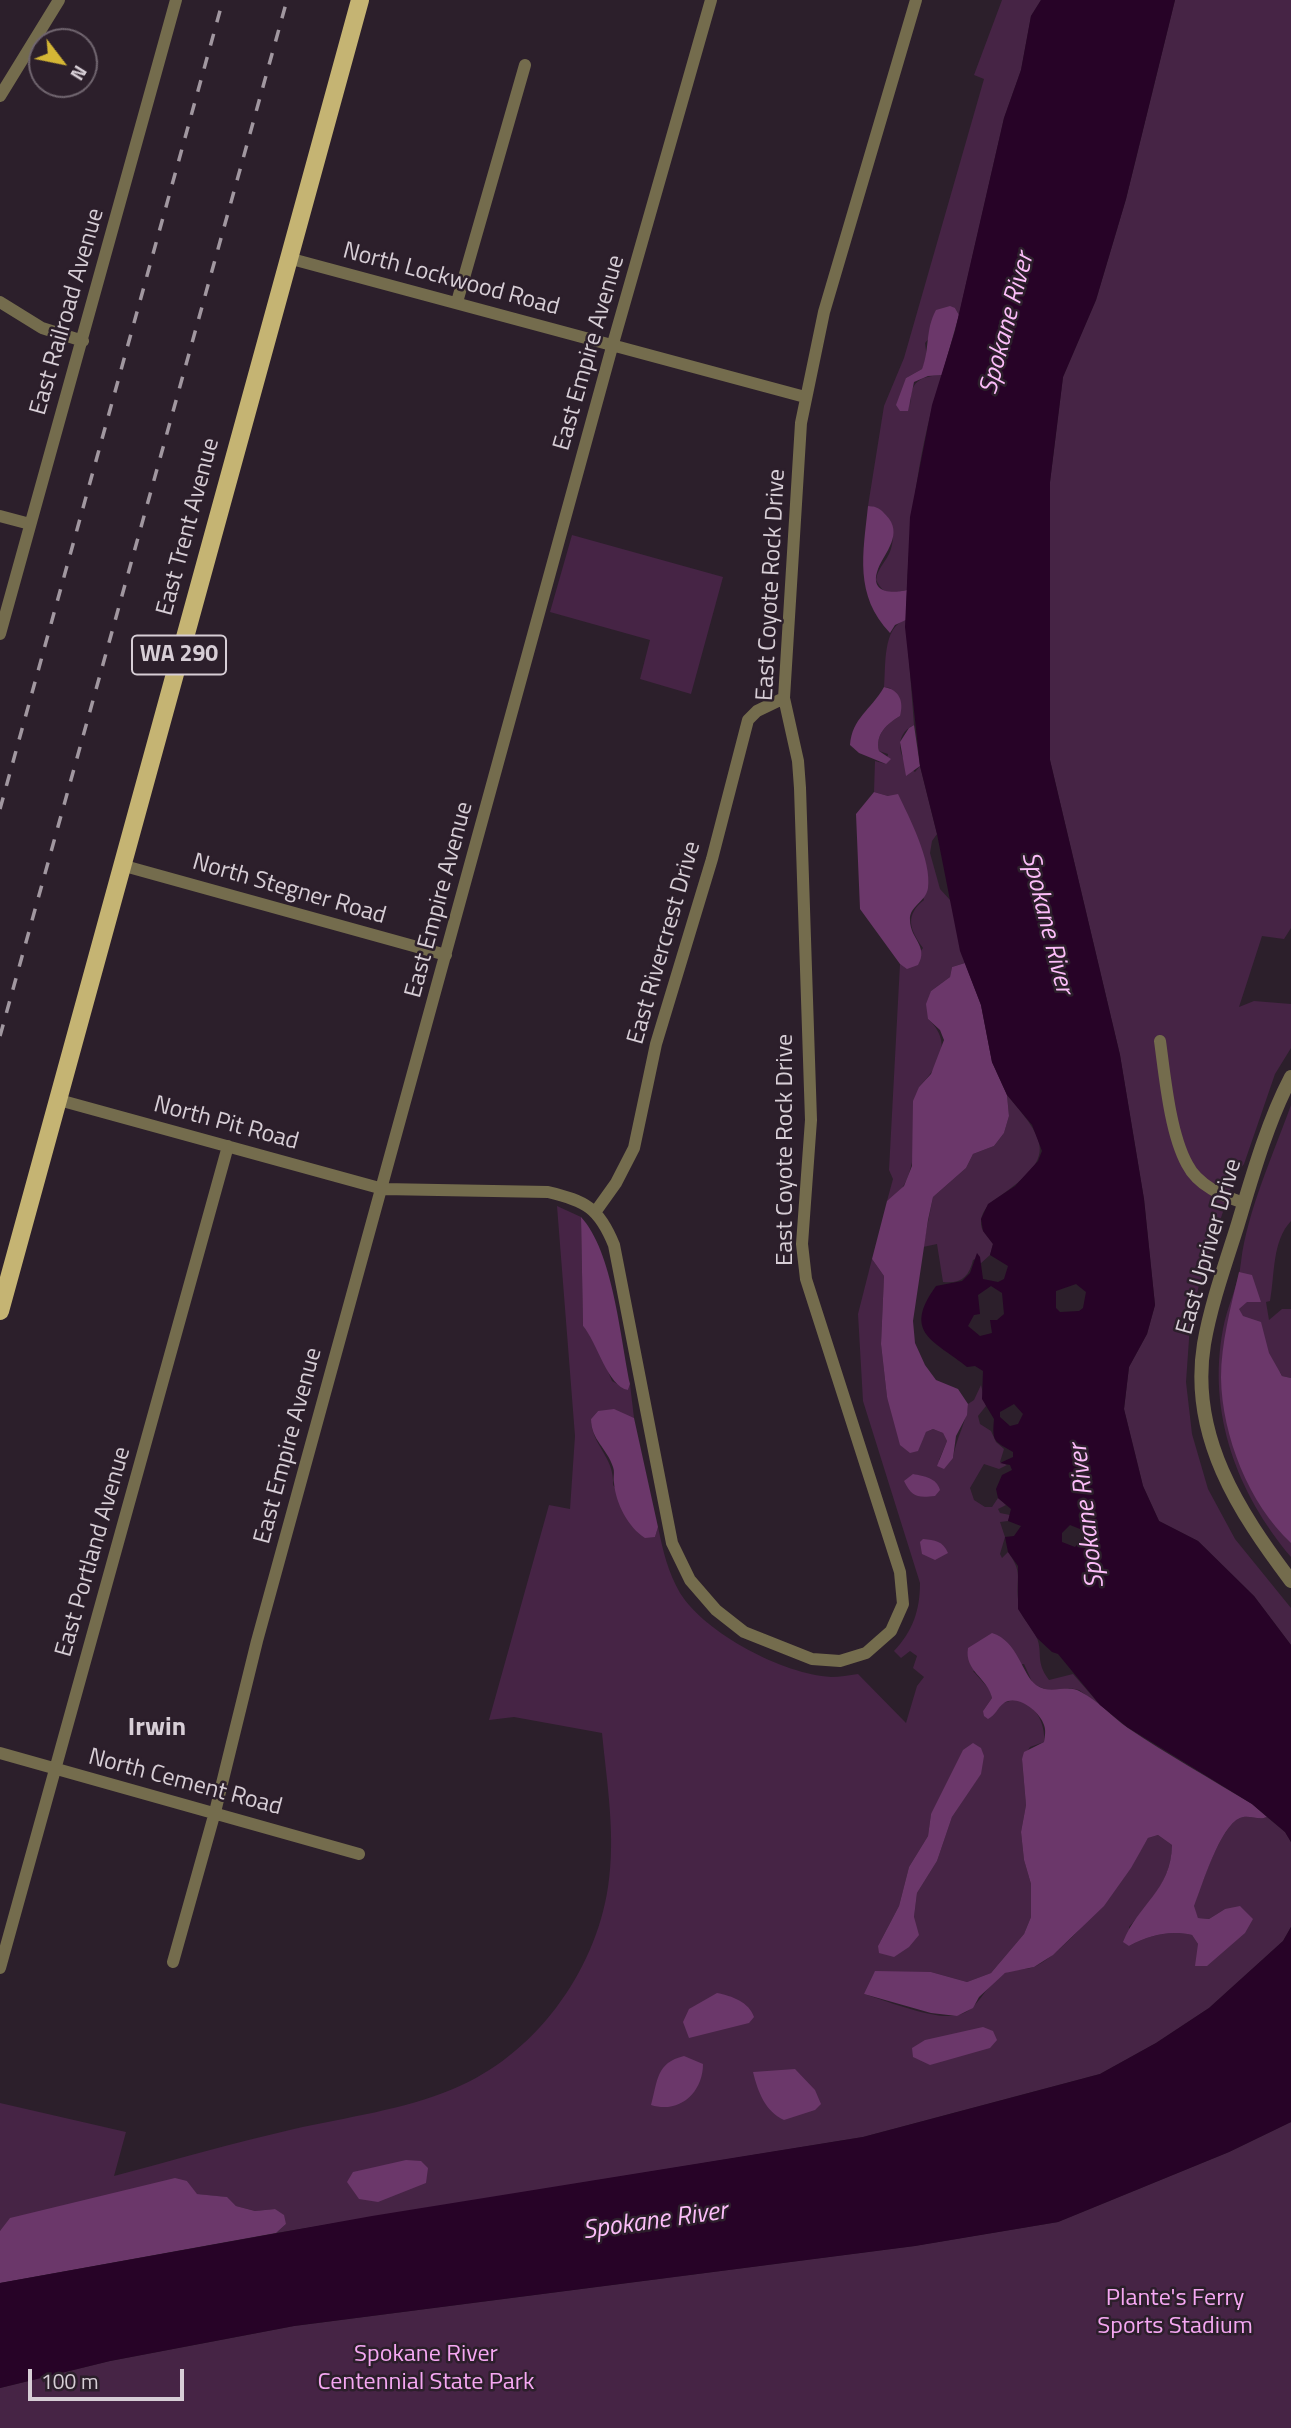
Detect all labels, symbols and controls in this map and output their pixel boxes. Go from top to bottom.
north arrow [28,28,98,98]
text: N [64,60,95,87]
street label: East Railroad Avenue [25,205,111,419]
street label: North Lockwood Road [340,237,562,323]
water label: Spokane River [974,250,1042,398]
street label: East Empire Avenue [548,252,632,454]
street label: East Trent Avenue [151,435,227,619]
street label: East Coyote Rock Drive [752,468,792,702]
road number: WA 290 [132,636,226,674]
street label: East Empire Avenue [400,799,480,1001]
street label: East Rivercrest Drive [622,838,708,1048]
street label: North Stegner Road [189,849,389,931]
water label: Spokane River [1013,849,1079,997]
street label: East Coyote Rock Drive [772,1034,800,1266]
street label: North Pit Road [150,1091,302,1157]
street label: East Upriver Drive [1171,1156,1249,1338]
street label: East Empire Avenue [249,1345,329,1547]
water label: Spokane River [1064,1442,1112,1590]
street label: East Portland Avenue [50,1444,138,1660]
district label: Irwin [128,1713,186,1745]
street label: North Cement Road [85,1743,285,1823]
water label: Spokane River [581,2196,729,2248]
park label: Plante's Ferry Sports Stadium [1097,2285,1253,2341]
park label: Spokane River Centennial State Park [317,2341,535,2397]
scale bar [32,2354,187,2398]
text: 100 m [41,2365,98,2397]

